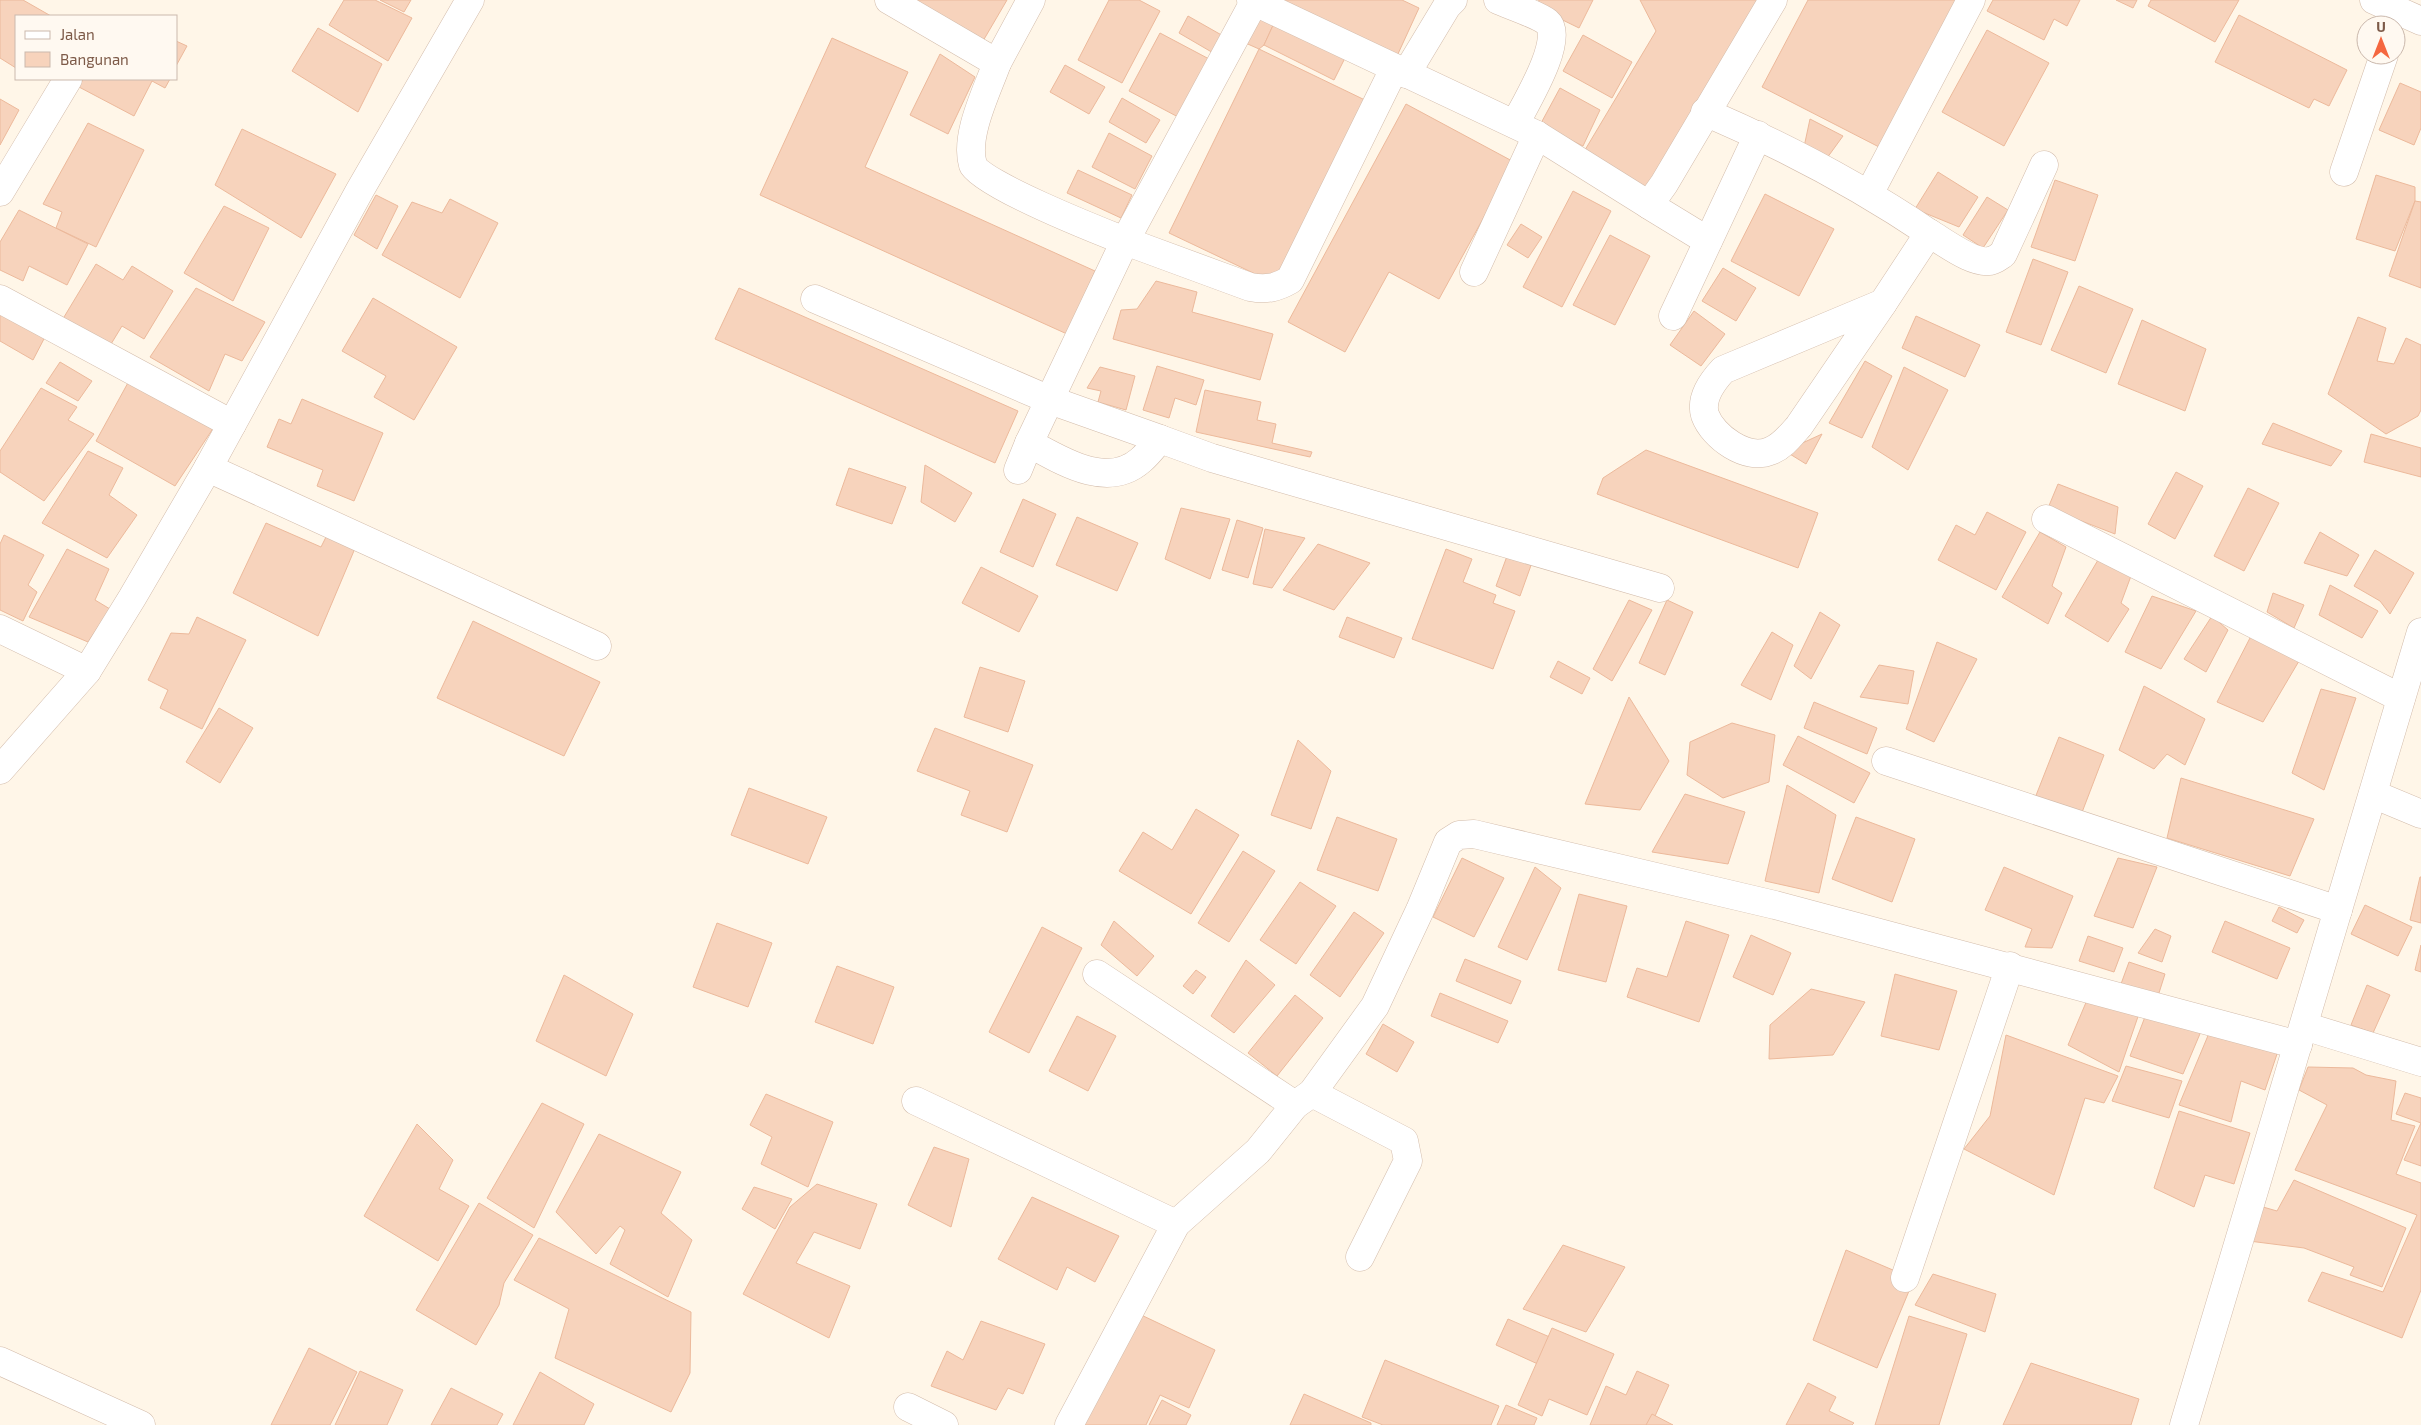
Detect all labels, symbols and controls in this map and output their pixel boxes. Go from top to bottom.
legend [15,15,178,80]
north arrow [2356,15,2406,65]
text: U [2376,18,2386,35]
text: Jalan [60,25,95,43]
text: Bangunan [60,50,129,68]

